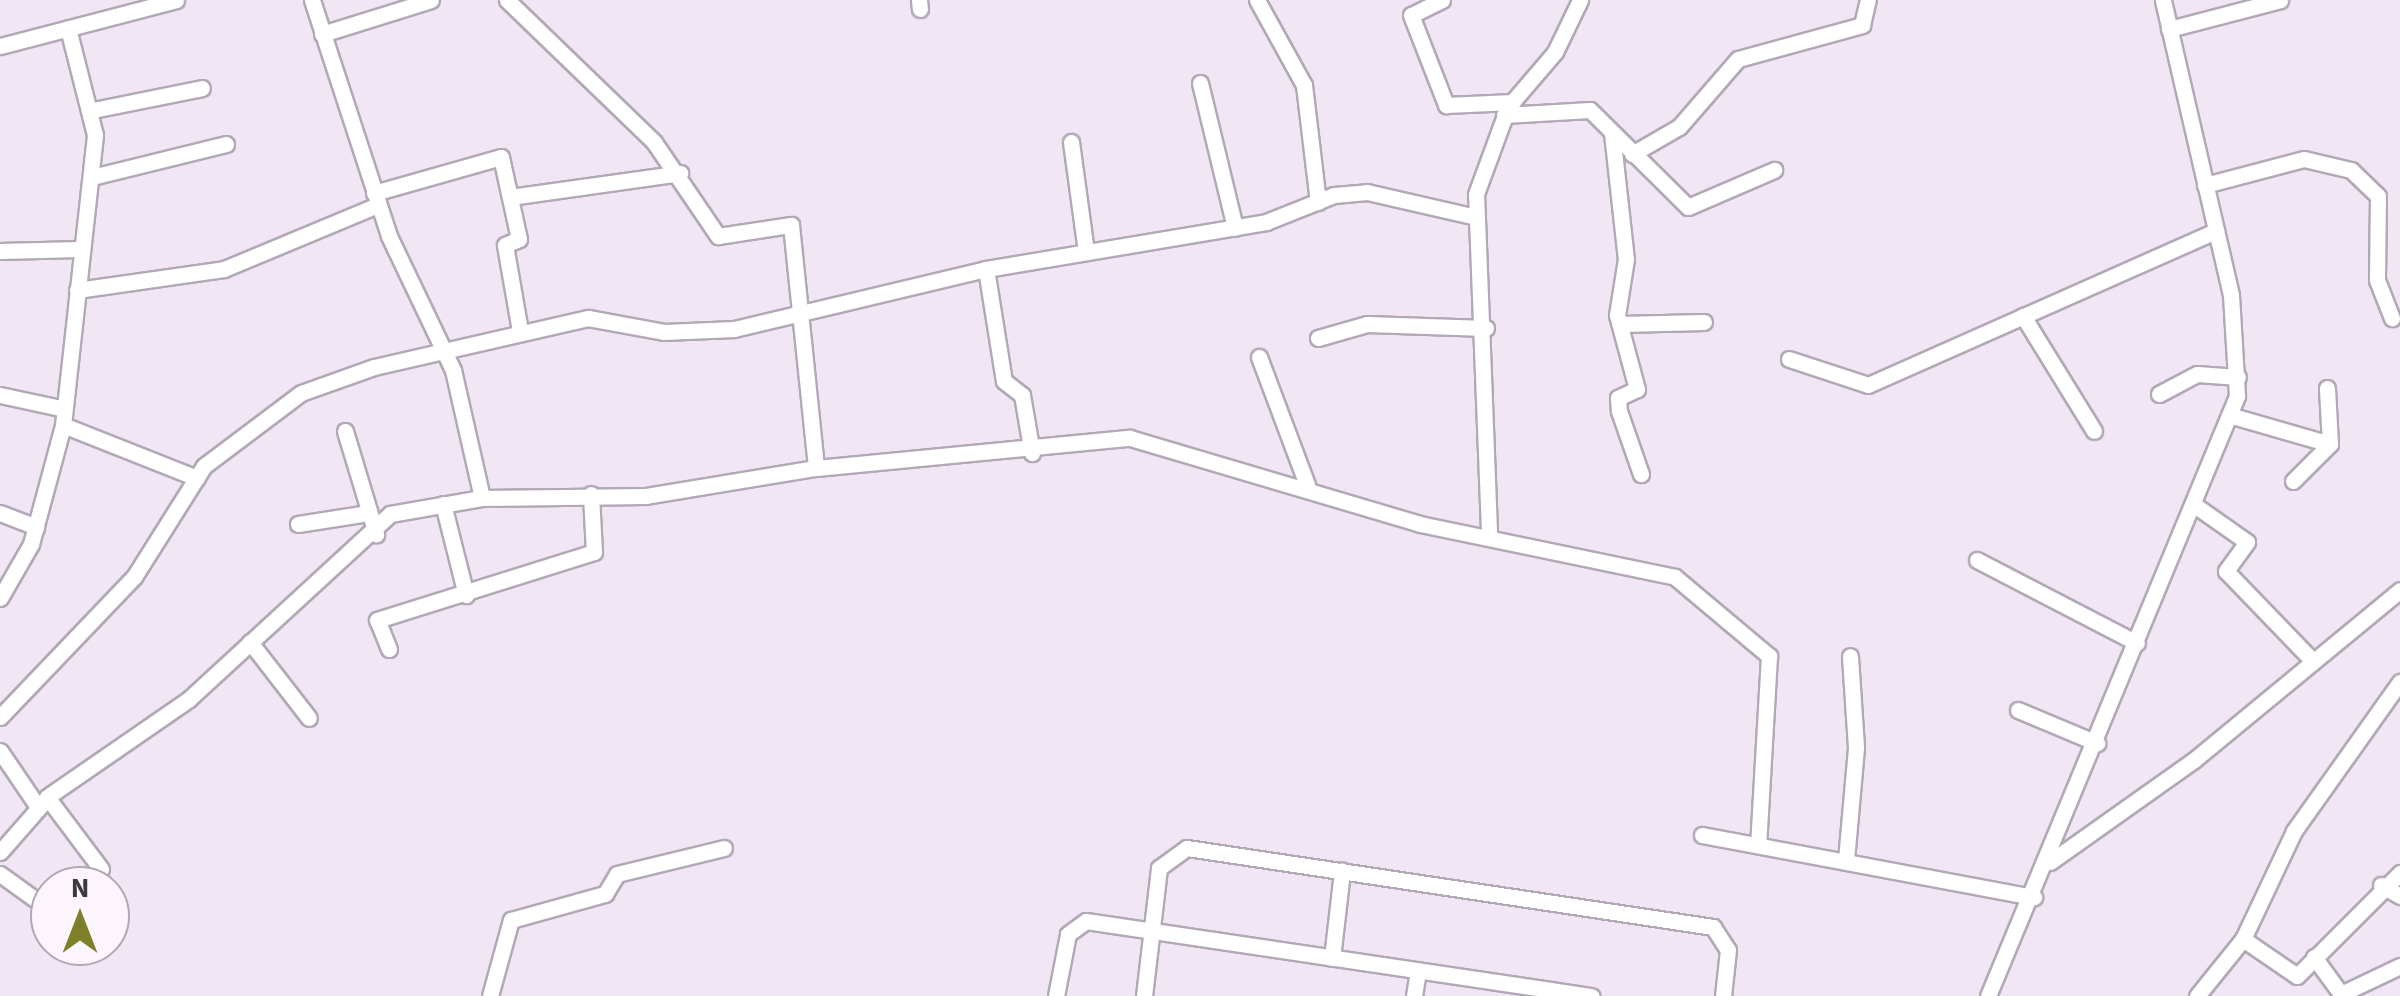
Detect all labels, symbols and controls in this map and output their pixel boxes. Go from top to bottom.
north arrow [30,866,130,966]
text: N [71,868,89,908]

